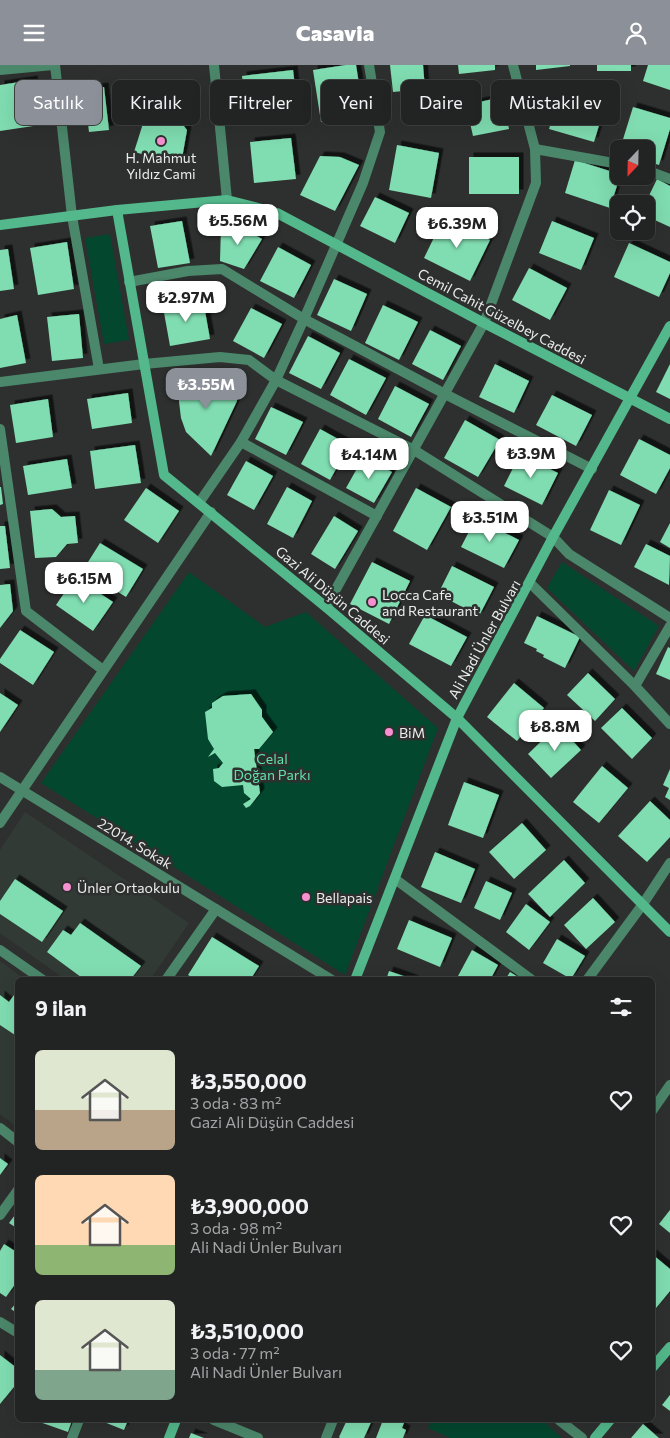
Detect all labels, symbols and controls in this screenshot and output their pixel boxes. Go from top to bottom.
icon: menu [20,19,48,47]
text: Casavia [296,19,374,46]
icon: person [622,19,650,47]
chip: Satılık [15,80,102,125]
chip: Kiralık [112,80,200,125]
chip: Filtreler [210,80,311,125]
chip: Yeni [321,80,391,125]
chip: Daire [401,80,481,125]
chip: Müstakil ev [491,80,620,125]
marker: H. Mahmut Yıldız Cami [155,135,167,147]
north arrow [610,140,655,185]
map controls [610,140,655,240]
place label: H. Mahmut Yıldız Cami [126,149,197,182]
button: locate [610,195,655,240]
pin: ₺5.56M [197,203,279,246]
pin: ₺6.39M [416,207,498,249]
text: ₺5.56M [208,210,268,229]
text: ₺6.39M [427,213,487,232]
street label: Cemil Cahit Güzelbey Caddesi [415,264,589,368]
pin: ₺2.97M [145,281,227,323]
text: ₺2.97M [157,287,215,306]
pin: ₺3.55M [165,367,247,410]
text: ₺3.55M [177,374,235,393]
pin: ₺4.14M [328,437,410,480]
pin: ₺3.9M [496,437,566,479]
text: ₺3.9M [506,443,556,462]
text: ₺4.14M [341,444,397,463]
pin: ₺3.51M [449,501,531,543]
text: ₺3.51M [462,507,518,526]
street label: Gazi Ali Düşün Caddesi [272,542,394,648]
pin: ₺6.15M [43,561,125,604]
text: ₺6.15M [56,568,112,587]
street label: Ali Nadi Ünler Bulvarı [444,577,524,701]
place label: Locca Cafe and Restaurant [382,586,478,619]
marker: Locca Cafe and Restaurant [366,596,378,608]
pin: ₺8.8M [520,709,590,752]
text: ₺8.8M [530,716,580,735]
place label: BiM [399,724,425,741]
marker: BiM [383,726,395,738]
park label: Celal Doğan Parkı [233,750,311,783]
street label: 22014. Sokak [95,814,176,872]
place label: Ünler Ortaokulu [77,879,180,896]
marker: Ünler Ortaokulu [61,881,73,893]
place label: Bellapais [316,889,372,906]
marker: Bellapais [300,891,312,903]
icon: filters [607,993,635,1021]
text: 9 ilan [35,995,87,1020]
text: ₺3,550,000 [190,1068,307,1093]
icon: home [75,1070,135,1130]
icon: heart [607,1086,635,1114]
text: 3 oda · 83 m² [190,1093,282,1112]
text: Gazi Ali Düşün Caddesi [190,1112,354,1131]
text: ₺3,900,000 [190,1193,309,1218]
icon: home [75,1195,135,1255]
icon: heart [607,1211,635,1239]
text: 3 oda · 98 m² [190,1218,282,1237]
text: Ali Nadi Ünler Bulvarı [190,1237,342,1256]
text: ₺3,510,000 [190,1318,304,1343]
icon: home [75,1320,135,1380]
icon: heart [607,1336,635,1364]
text: 3 oda · 77 m² [190,1343,280,1362]
text: Ali Nadi Ünler Bulvarı [190,1362,342,1381]

